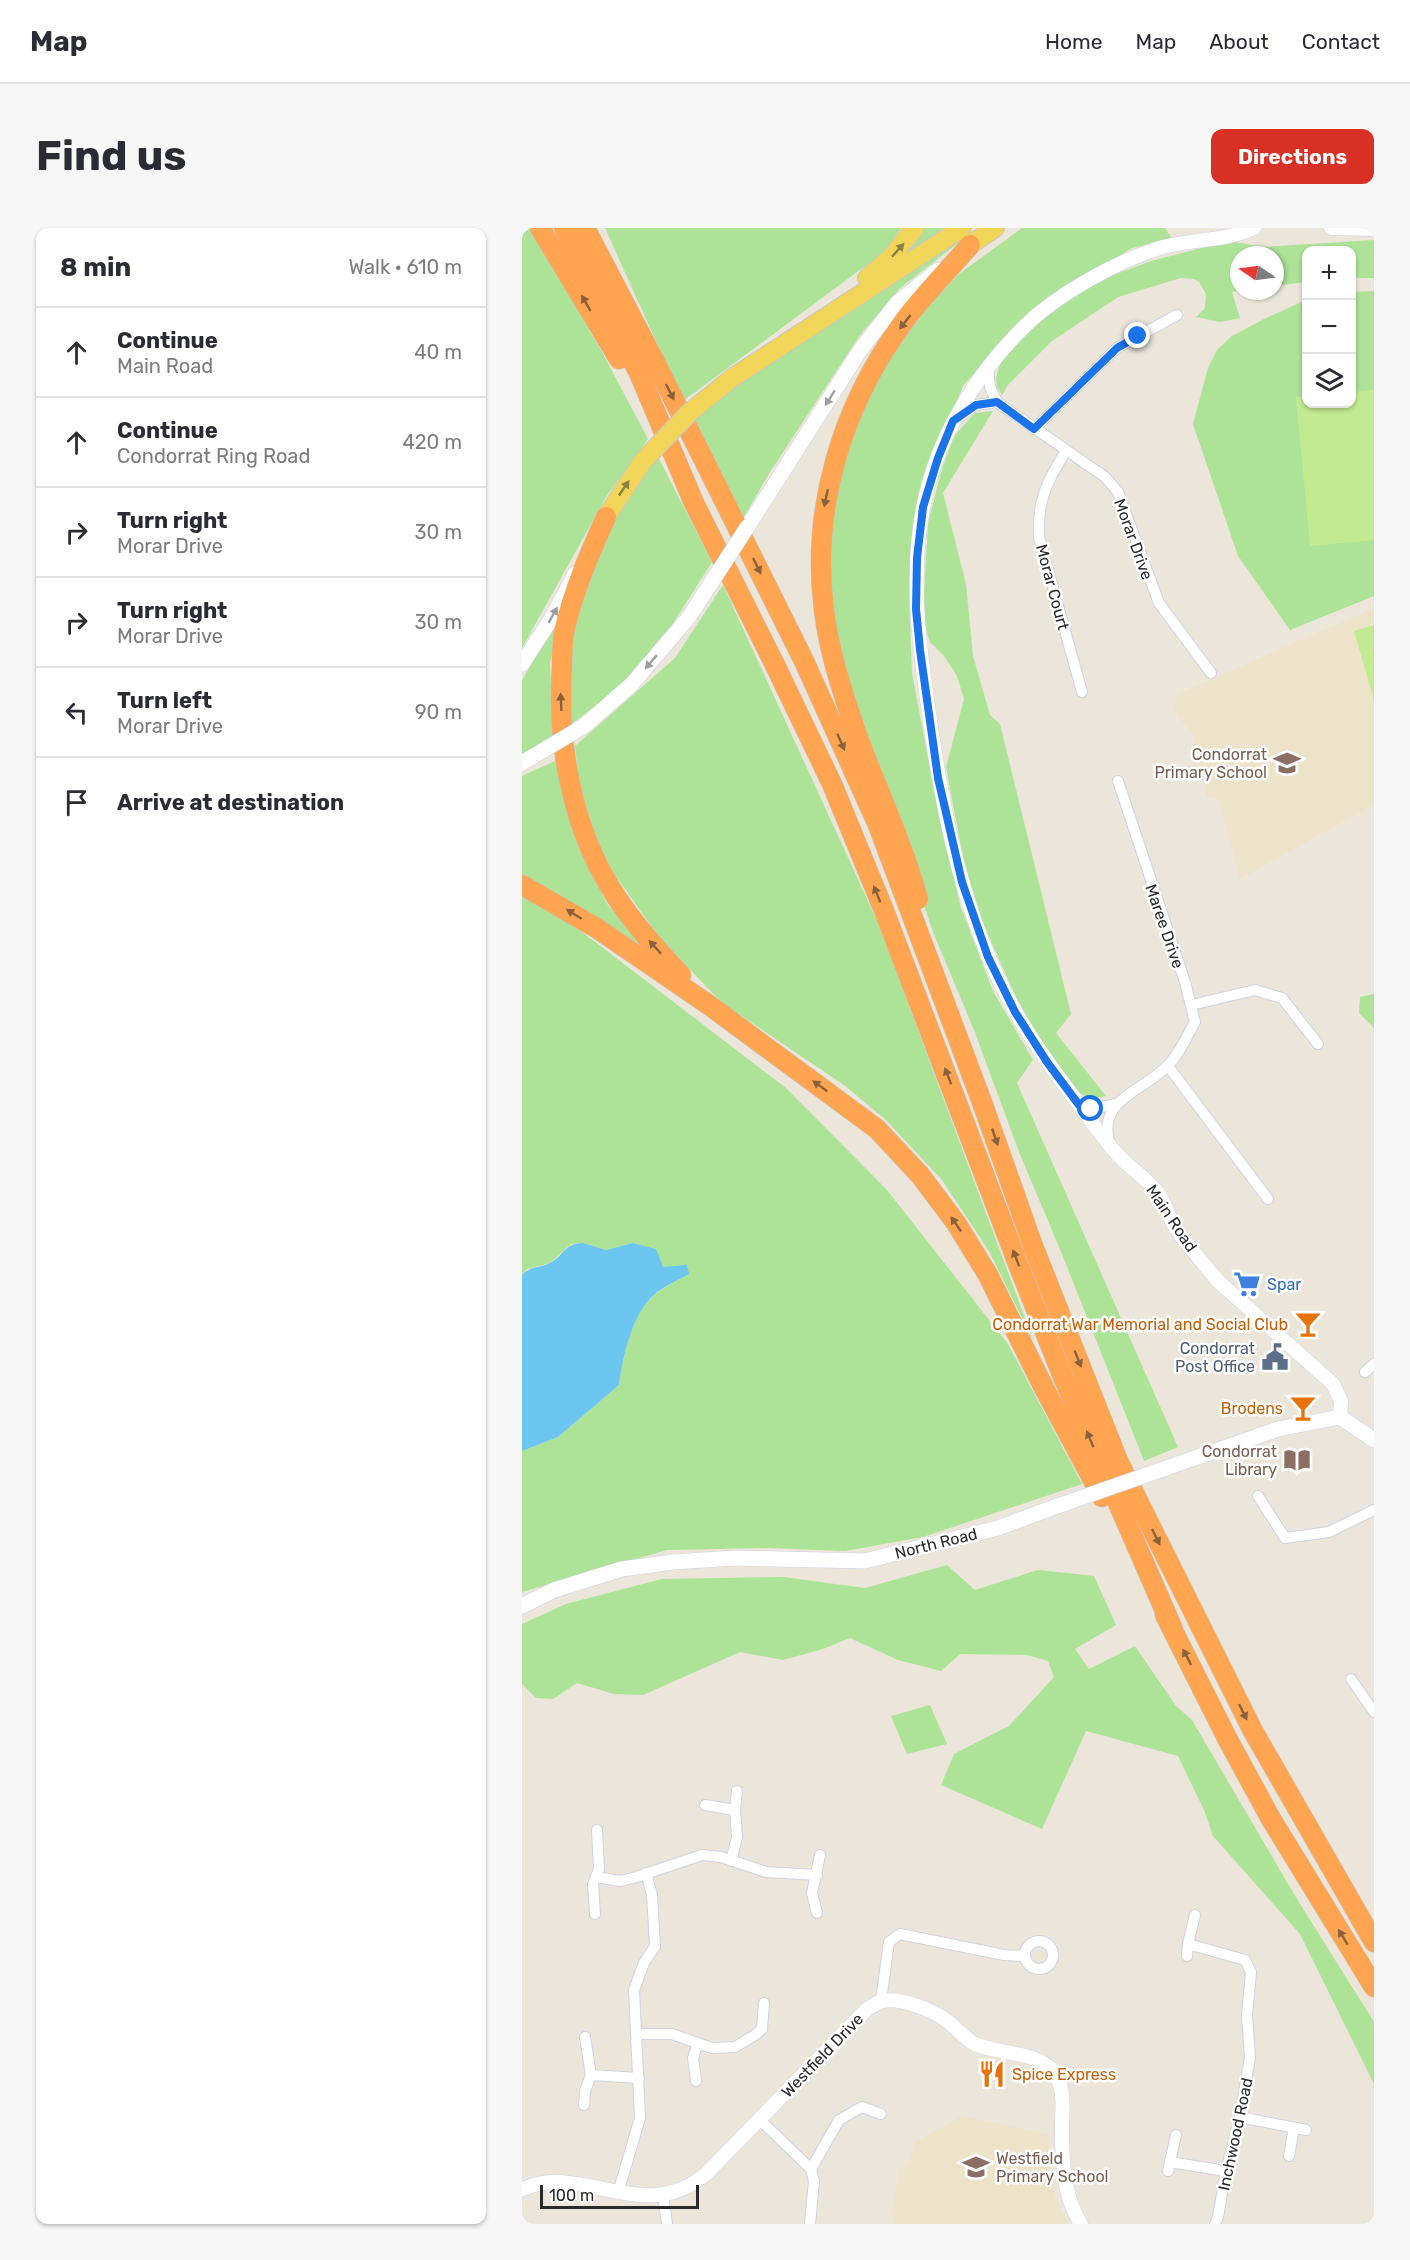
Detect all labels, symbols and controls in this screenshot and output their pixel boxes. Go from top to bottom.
text: Map [30,25,87,58]
text: Home [1045,29,1102,54]
text: Map [1135,29,1176,54]
text: About [1209,29,1269,54]
text: Contact [1302,29,1380,54]
button: Directions [1211,129,1374,184]
text: Find us [36,131,187,181]
one-way arrow [890,243,904,257]
north arrow [1230,246,1284,300]
map controls [1302,246,1356,408]
button: + [1302,246,1356,300]
text: 8 min [60,252,131,283]
text: Walk · 610 m [348,255,462,279]
one-way arrow [582,295,592,312]
button: − [1302,300,1356,354]
one-way arrow [899,314,911,329]
route end [1124,322,1150,348]
text: Continue [117,327,218,354]
icon: ahead [60,336,93,369]
text: 40 m [414,340,462,364]
text: Main Road [117,354,213,378]
button: layers [1302,354,1356,408]
one-way arrow [666,383,675,400]
one-way arrow [825,390,836,406]
text: Continue [117,417,218,444]
icon: ahead [60,426,93,459]
text: 420 m [402,430,462,454]
text: Condorrat Ring Road [117,444,310,468]
one-way arrow [618,481,630,497]
one-way arrow [821,489,831,507]
street label: Morar Drive [1110,496,1157,582]
text: Turn right [117,507,227,534]
icon: right [60,516,93,549]
text: 30 m [415,520,462,544]
text: Morar Drive [117,534,223,558]
street label: Morar Court [1032,542,1073,632]
one-way arrow [752,558,762,575]
text: Turn right [117,597,227,624]
icon: right [60,606,93,639]
one-way arrow [548,606,558,623]
text: 30 m [415,610,462,634]
text: Morar Drive [117,624,223,648]
one-way arrow [644,654,657,670]
text: Turn left [117,687,212,714]
one-way arrow [556,693,565,712]
icon: left [60,696,93,729]
text: 90 m [415,700,462,724]
text: Morar Drive [117,714,223,738]
one-way arrow [836,734,845,751]
place label: Condorrat Primary School [1155,745,1267,782]
school or university icon: Condorrat Primary School [1272,748,1302,778]
icon: arrive [60,786,93,819]
text: Arrive at destination [117,789,344,816]
street label: Maree Drive [1141,882,1188,971]
one-way arrow [872,884,882,902]
one-way arrow [566,908,582,919]
one-way arrow [648,940,662,955]
one-way arrow [942,1066,952,1084]
one-way arrow [812,1080,828,1092]
route start [1077,1095,1103,1121]
one-way arrow [990,1128,1000,1146]
street label: Main Road [1142,1181,1201,1255]
one-way arrow [950,1216,962,1232]
one-way arrow [1010,1249,1020,1267]
supermarket icon: Spar [1232,1269,1262,1299]
place label: Spar [1267,1275,1301,1294]
bar icon: Condorrat War Memorial and Social Club [1293,1309,1323,1339]
place label: Condorrat War Memorial and Social Club [992,1315,1288,1334]
place label: Condorrat Post Office [1175,1339,1255,1376]
public building icon: Condorrat Post Office [1260,1342,1290,1372]
one-way arrow [1074,1350,1083,1368]
bar icon: Brodens [1288,1393,1318,1423]
place label: Brodens [1221,1399,1283,1418]
one-way arrow [1085,1430,1094,1447]
place label: Condorrat Library [1202,1442,1277,1479]
library icon: Condorrat Library [1282,1445,1312,1475]
street label: North Road [893,1524,979,1563]
one-way arrow [1151,1528,1161,1546]
one-way arrow [1182,1648,1192,1666]
one-way arrow [1238,1703,1248,1720]
one-way arrow [1338,1929,1349,1945]
street label: Westfield Drive [778,2009,867,2101]
restaurant icon: Spice Express [977,2059,1007,2089]
place label: Spice Express [1012,2065,1116,2084]
street label: Inchwood Road [1214,2076,1257,2192]
place label: Westfield Primary School [996,2149,1108,2186]
school or university icon: Westfield Primary School [961,2152,991,2182]
scale bar [540,2182,699,2210]
text: 100 m [549,2186,594,2205]

